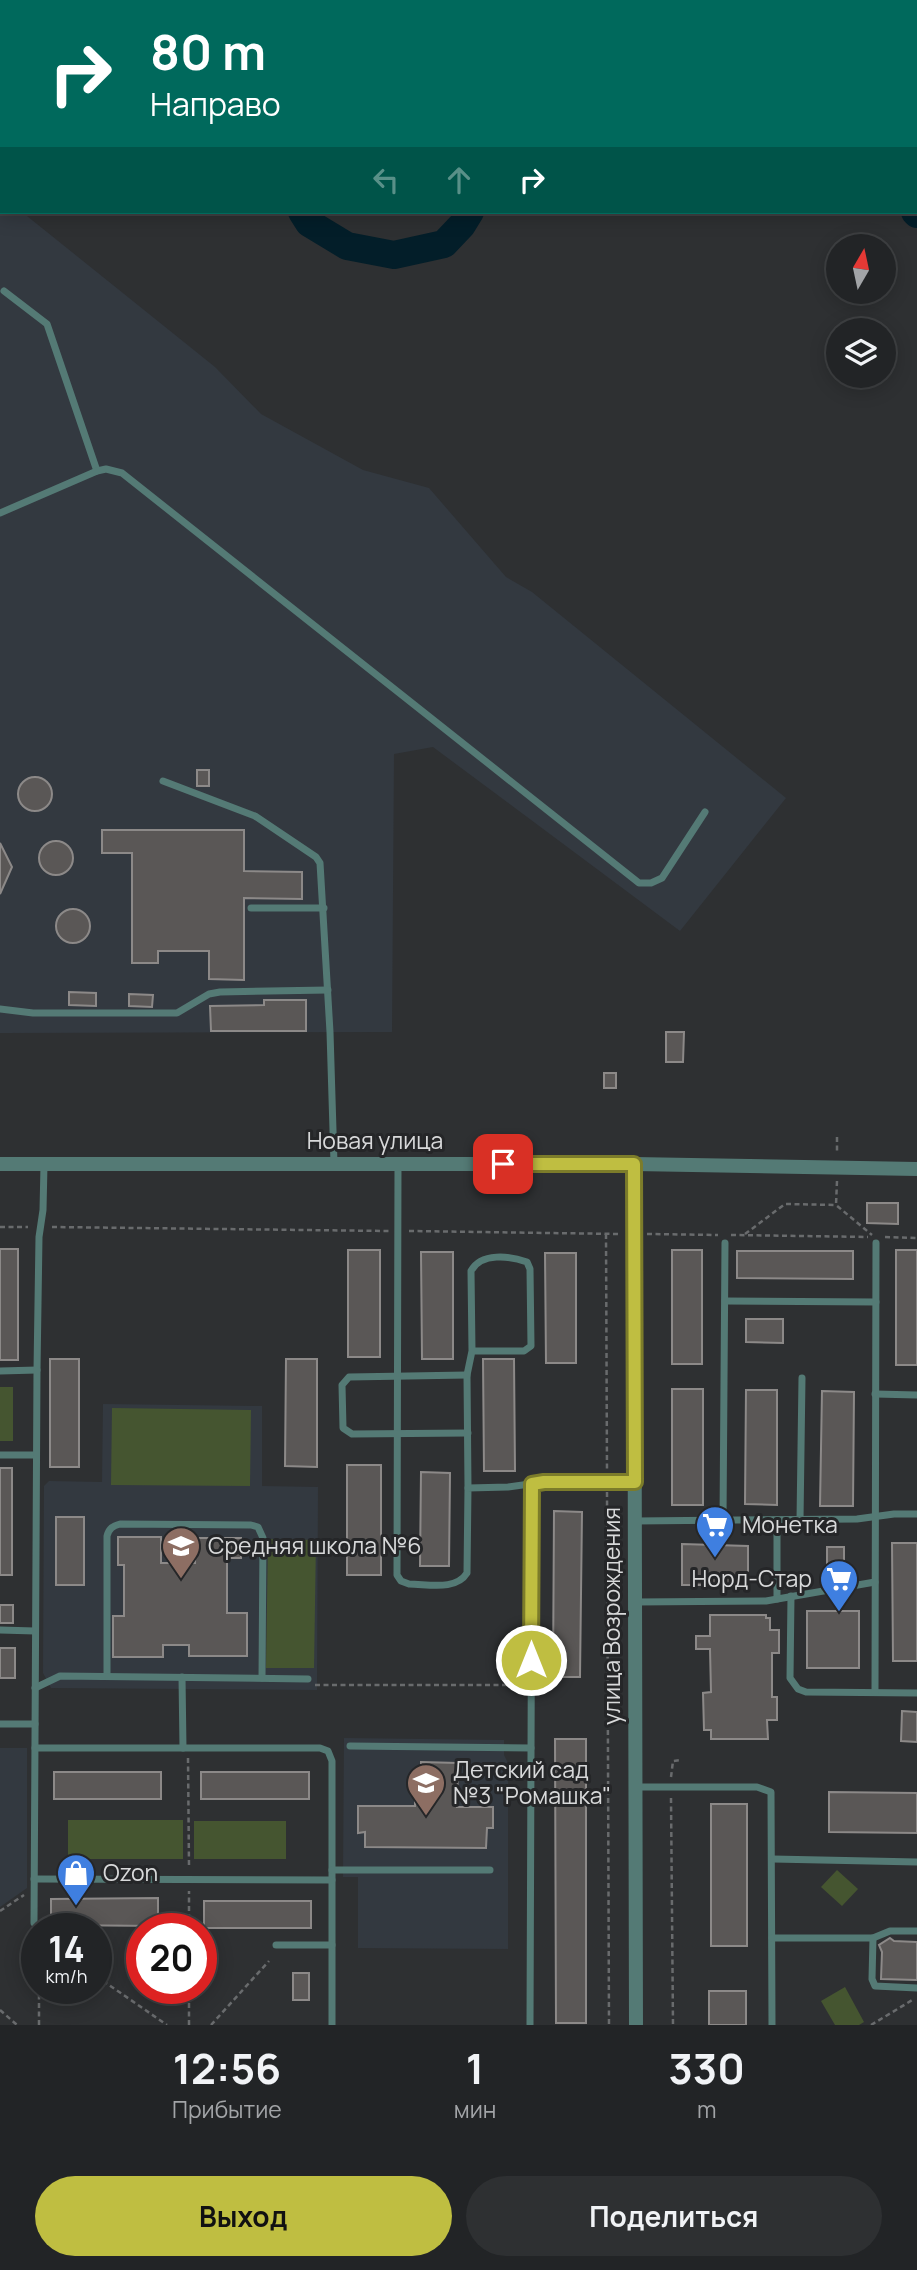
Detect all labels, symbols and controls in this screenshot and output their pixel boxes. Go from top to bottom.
text: 80 m [150,18,266,85]
icon: right [35,28,126,119]
text: Направо [150,82,281,126]
icon: left [367,161,405,199]
icon: ahead [440,161,478,199]
icon: right [513,161,551,199]
north arrow [826,234,896,304]
map controls [826,234,896,388]
button: layers [826,318,896,388]
street label: Новая улица [307,1124,443,1156]
pin [473,1134,533,1194]
icon: arrive [484,1145,522,1183]
supermarket icon: Монетка [694,1504,736,1559]
street label: улица Возрождения [595,1507,627,1725]
place label: Монетка [742,1508,838,1540]
school or university icon: Средняя школа №6 [160,1525,202,1580]
place label: Средняя школа №6 [208,1529,421,1561]
supermarket icon: Норд-Стар [818,1558,860,1613]
place label: Норд-Стар [692,1562,812,1594]
position arrow [494,1623,568,1697]
place label: Детский сад №3 "Ромашка" [453,1753,611,1811]
school or university icon: Детский сад №3 "Ромашка" [405,1762,447,1817]
shop icon: Ozon [55,1852,97,1907]
place label: Ozon [103,1856,158,1888]
speed limit sign: 20 [126,1913,217,2004]
text: 14 [48,1925,85,1973]
text: km/h [46,1964,87,1988]
text: 12:56 [173,2039,281,2097]
text: 1 [466,2039,484,2097]
text: 330 [668,2039,745,2097]
text: Прибытие [172,2093,282,2125]
text: мин [454,2093,496,2125]
text: m [697,2093,716,2125]
button: Выход [35,2176,452,2256]
button: Поделиться [466,2176,882,2256]

